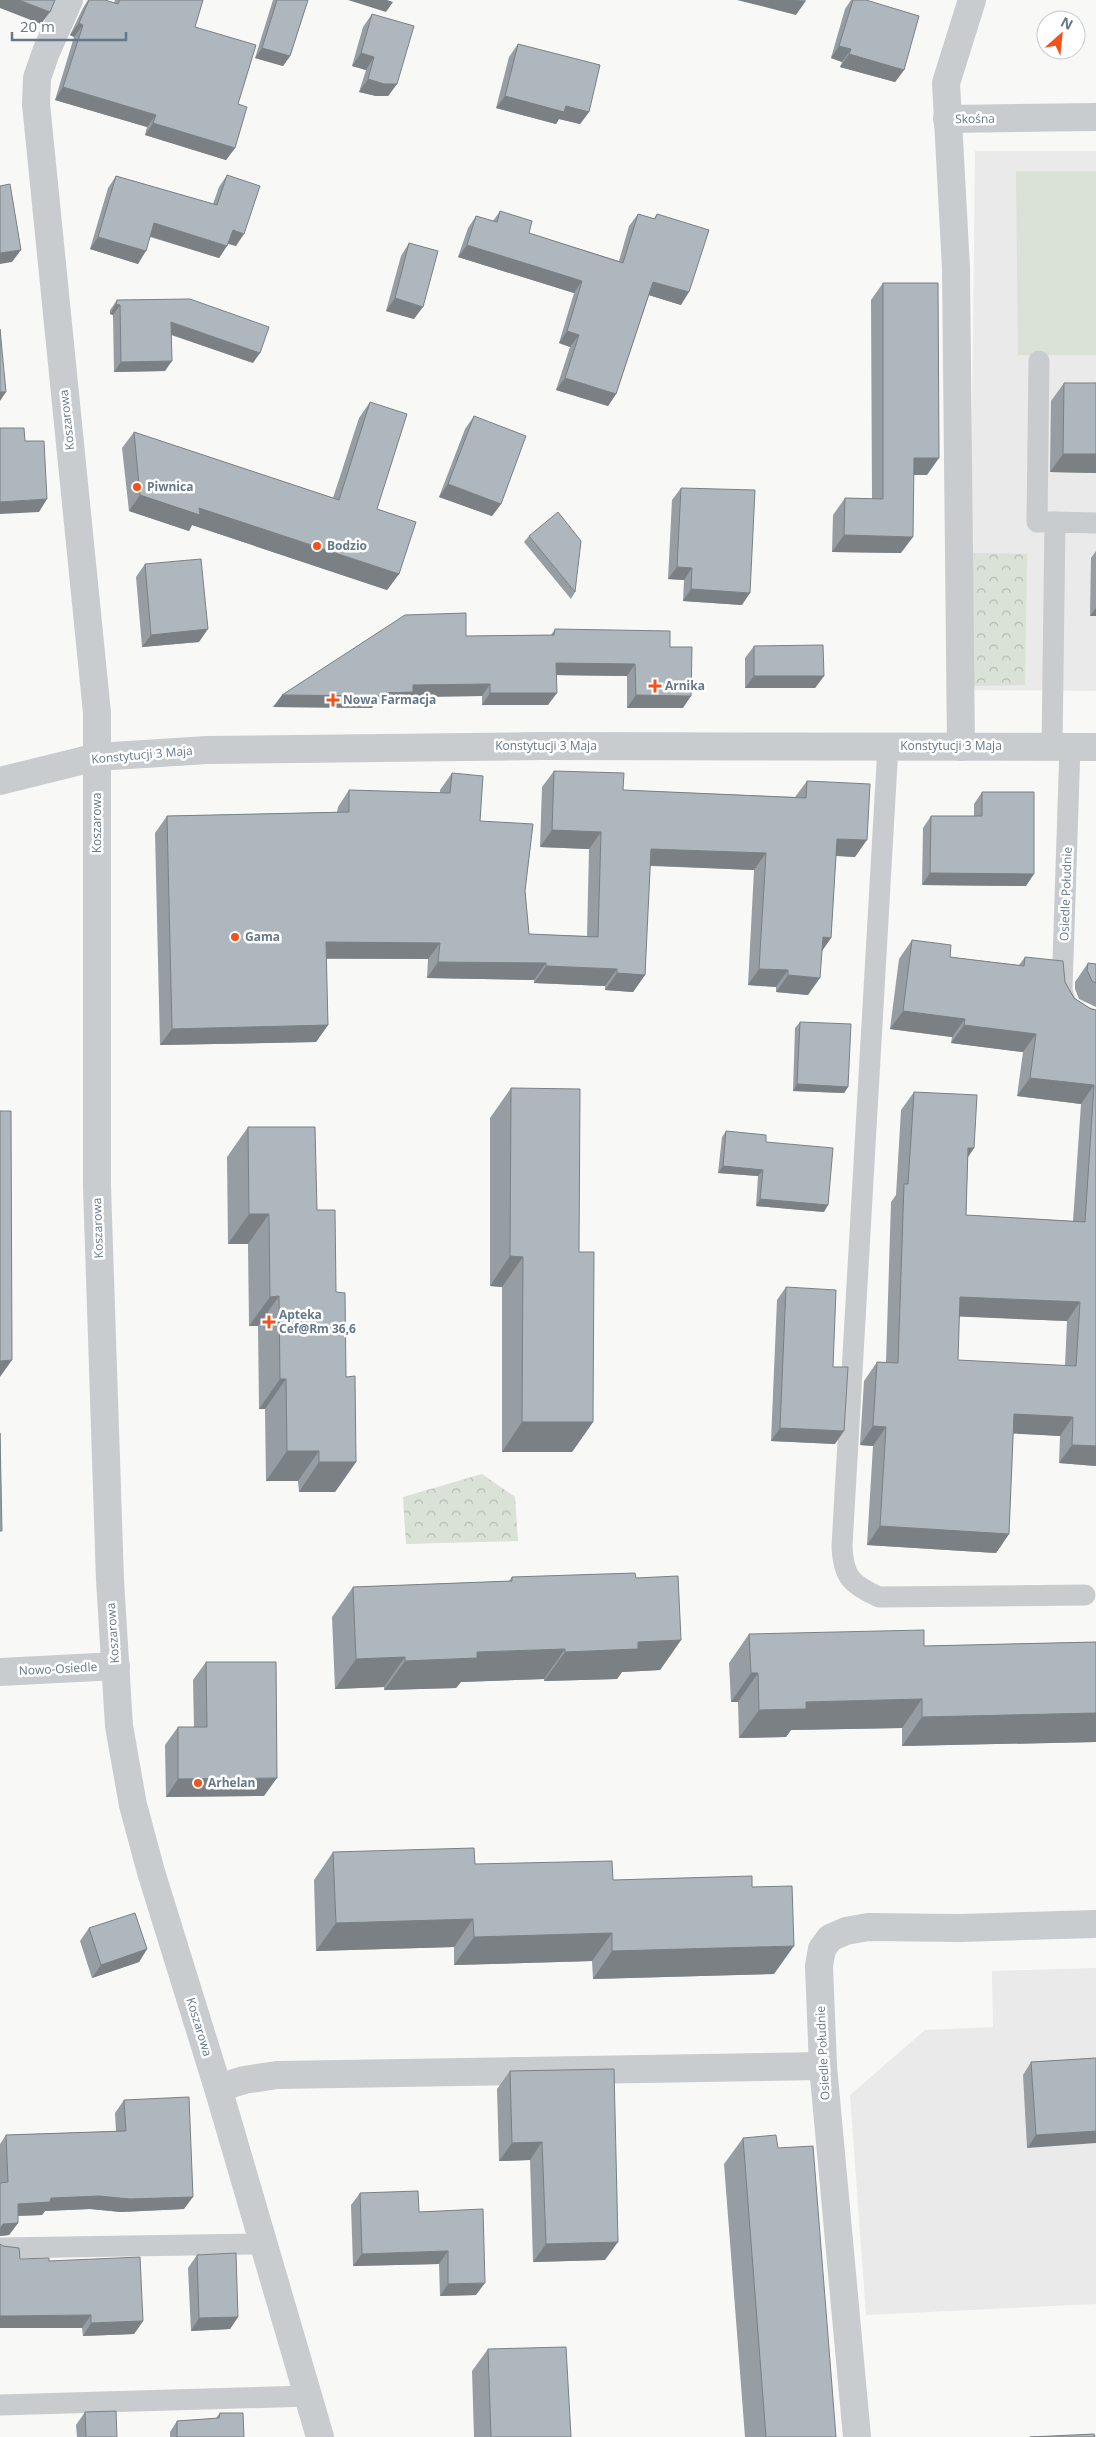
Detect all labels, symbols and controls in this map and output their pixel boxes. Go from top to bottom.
scale bar [12,10,126,42]
north arrow [1036,10,1086,60]
text: N [1058,12,1077,34]
text: 20 m [20,16,55,36]
street label: Skośna [955,110,995,127]
street label: Koszarowa [55,389,78,451]
place label: Piwnica [147,478,193,495]
marker: Piwnica [131,481,143,493]
place label: Bodzio [327,537,367,554]
marker: Bodzio [311,540,323,552]
place label: Arnika [665,677,705,694]
marker: Arnika [649,680,661,692]
place label: Nowa Farmacja [343,691,436,708]
marker: Nowa Farmacja [327,694,339,706]
street label: Konstytucji 3 Maja [495,737,597,754]
street label: Konstytucji 3 Maja [900,737,1002,754]
street label: Konstytucji 3 Maja [91,742,193,767]
street label: Koszarowa [88,793,105,853]
street label: Osiedle Południe [1055,846,1076,941]
place label: Gama [245,928,280,945]
marker: Gama [229,931,241,943]
street label: Koszarowa [88,1197,107,1259]
place label: Apteka Cef@Rm 36,6 [279,1306,356,1337]
marker: Apteka Cef@Rm 36,6 [263,1316,275,1328]
street label: Koszarowa [102,1602,123,1664]
street label: Nowo-Osiedle [18,1658,98,1679]
place label: Arhelan [208,1774,256,1791]
marker: Arhelan [192,1777,204,1789]
street label: Koszarowa [182,1995,216,2058]
street label: Osiedle Południe [812,2005,833,2101]

